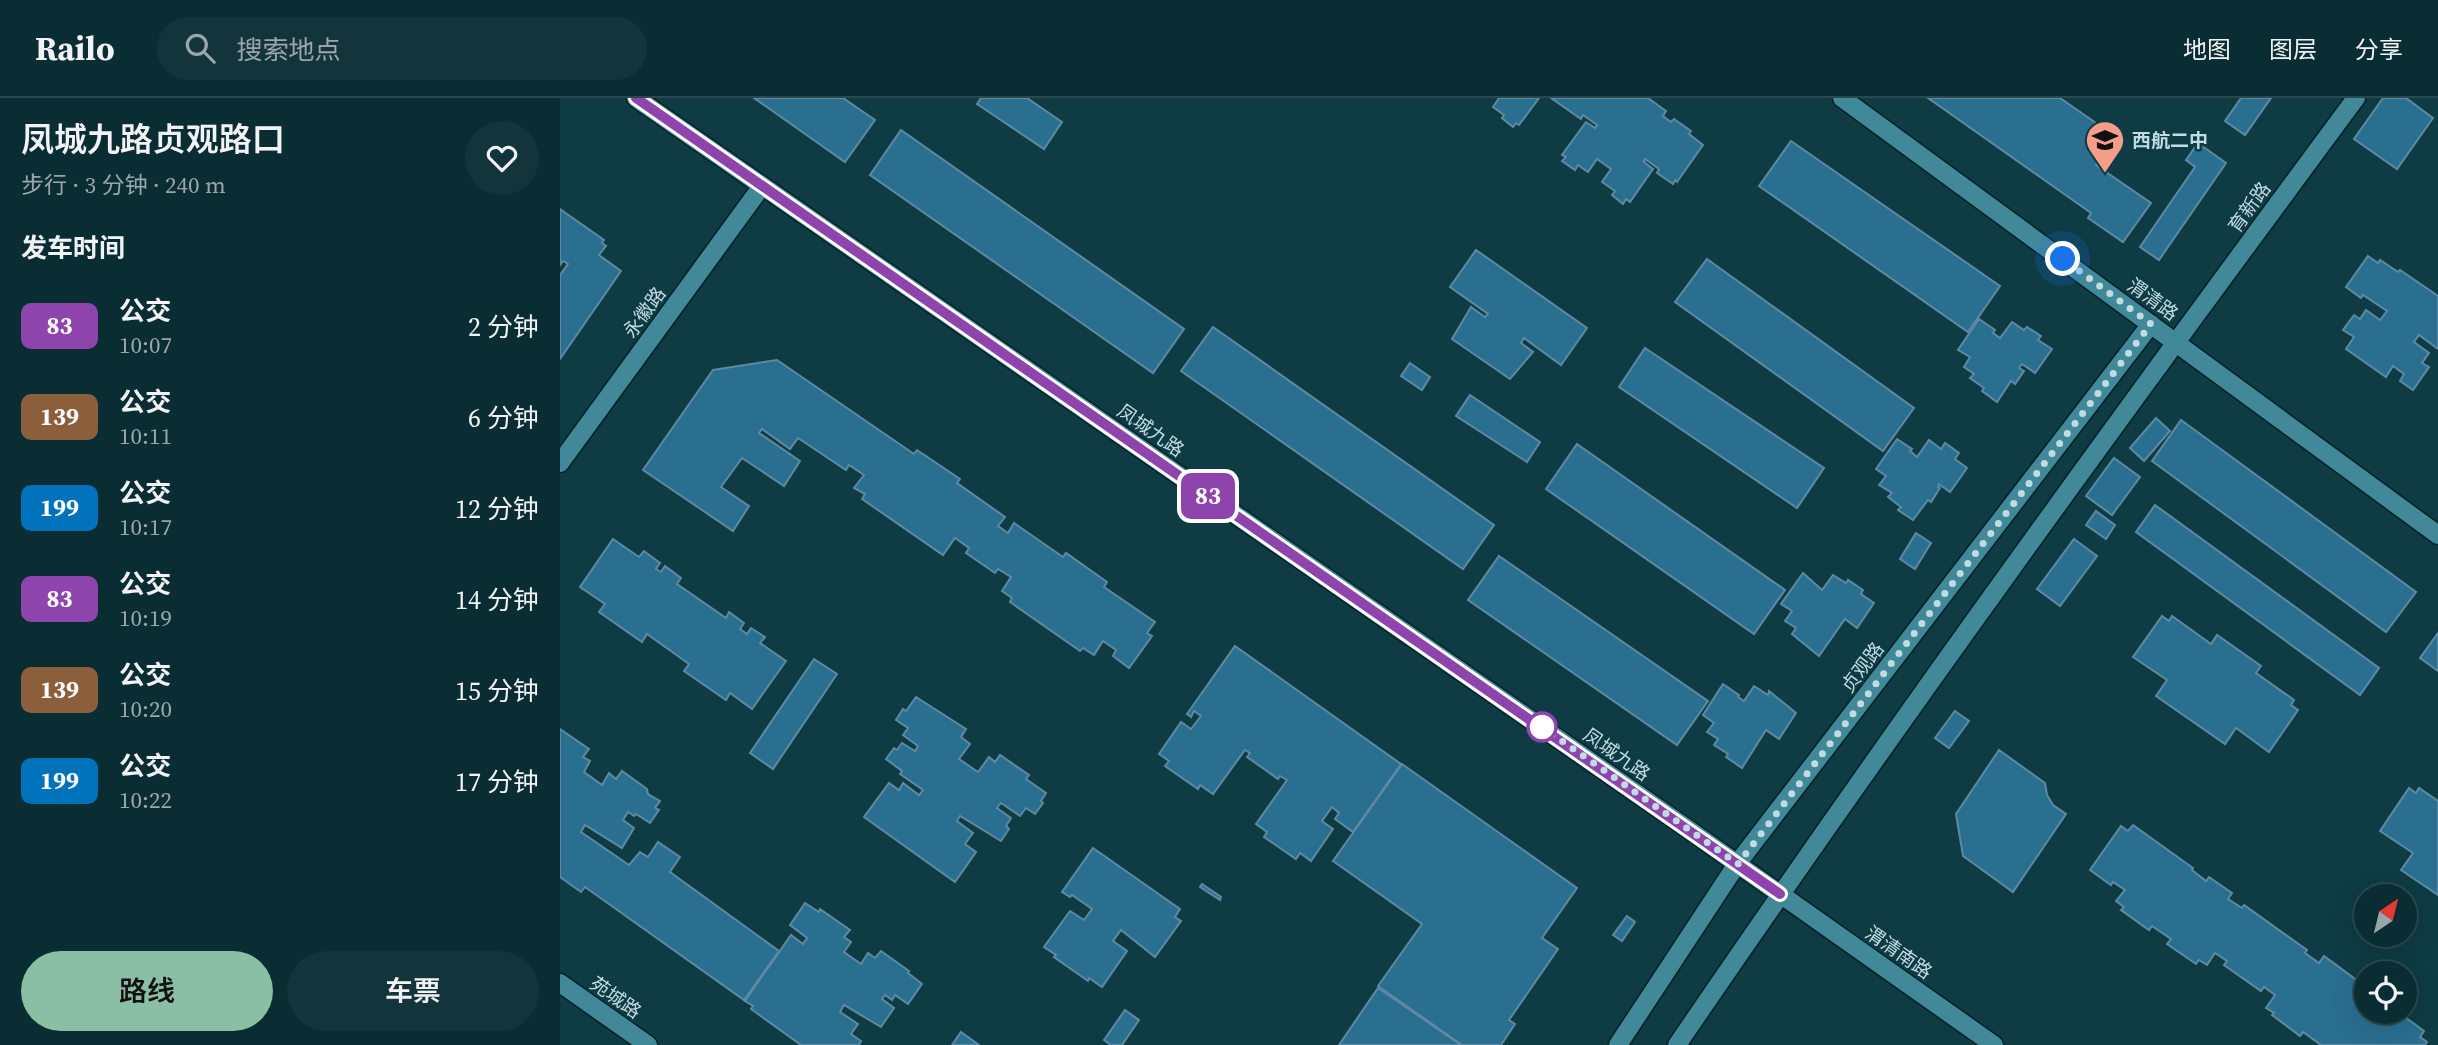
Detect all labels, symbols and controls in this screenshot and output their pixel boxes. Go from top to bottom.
search box [157,17,647,80]
text: Railo [35,26,115,71]
icon: search [181,29,219,67]
text: 搜索地点 [237,32,341,68]
text: 地图 [2183,33,2231,66]
text: 图层 [2269,33,2317,66]
text: 分享 [2355,33,2403,66]
text: 凤城九路贞观路口 [21,117,285,162]
school or university icon: 西航二中 [2084,119,2126,174]
button: heart [465,121,539,195]
place label: 西航二中 [2132,127,2208,153]
text: 步行 · 3 分钟 · 240 m [21,169,226,201]
street label: 育新路 [2222,176,2276,238]
text: 发车时间 [21,230,125,266]
your location [2045,241,2080,276]
street label: 渭清路 [2122,272,2184,326]
street label: 永徽路 [617,281,671,343]
text: 公交 [119,293,171,329]
text: 83 [46,309,73,342]
text: 2 分钟 [468,309,539,345]
text: 10:07 [119,329,172,361]
text: 公交 [119,384,171,420]
street label: 凤城九路 [1112,398,1190,462]
text: 139 [40,400,79,433]
text: 6 分钟 [468,400,539,436]
text: 10:11 [119,420,172,452]
line badge: 83 [1176,473,1240,519]
text: 公交 [119,475,171,511]
text: 83 [1195,479,1221,512]
text: 199 [40,491,79,524]
text: 12 分钟 [455,491,539,527]
text: 10:17 [119,511,172,543]
text: 公交 [119,566,171,602]
text: 83 [46,582,73,615]
text: 14 分钟 [455,582,539,618]
text: 10:19 [119,602,172,634]
street label: 贞观路 [1834,636,1890,698]
text: 公交 [119,657,171,693]
text: 139 [40,673,79,706]
text: 15 分钟 [455,673,539,709]
text: 10:20 [119,693,172,725]
unlabelled marker [1527,712,1557,742]
street label: 凤城九路 [1578,722,1656,786]
text: 公交 [119,748,171,784]
text: 199 [40,764,79,797]
text: 17 分钟 [455,764,539,800]
text: 10:22 [119,784,172,816]
north arrow [2354,884,2417,947]
map controls [2354,884,2417,1024]
street label: 渭清南路 [1860,920,1938,984]
button: 路线 [21,951,273,1031]
button: 车票 [287,951,539,1031]
button: locate [2354,961,2417,1024]
street label: 苑城路 [585,970,647,1024]

